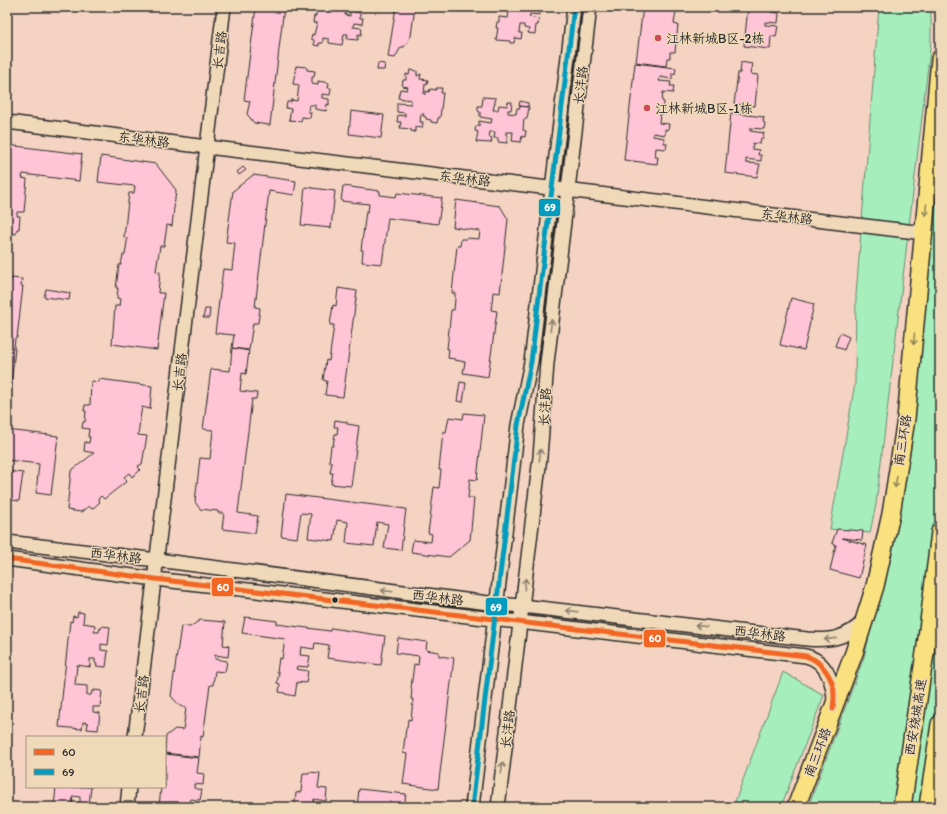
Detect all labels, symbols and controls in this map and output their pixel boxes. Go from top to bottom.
street label: 长吉路 [210,30,229,70]
place label: 江林新城B区-2栋 [666,31,764,46]
marker: 江林新城B区-2栋 [653,33,663,43]
street label: 长沣路 [571,65,590,105]
place label: 江林新城B区-1栋 [655,101,753,116]
marker: 江林新城B区-1栋 [642,103,652,113]
street label: 东华林路 [117,129,171,150]
street label: 东华林路 [438,168,492,189]
line badge: 69 [538,198,561,217]
text: 69 [544,201,556,214]
one-way arrow [922,203,930,216]
street label: 东华林路 [760,206,814,227]
one-way arrow [548,319,555,332]
one-way arrow [910,332,918,345]
street label: 长吉路 [170,352,189,392]
street label: 长沣路 [536,387,553,427]
street label: 南三环路 [891,413,914,467]
one-way arrow [537,449,544,462]
one-way arrow [892,475,900,488]
street label: 西华林路 [89,545,143,566]
line badge: 60 [211,577,234,597]
one-way arrow [521,578,529,591]
text: 60 [217,581,230,594]
one-way arrow [381,587,394,594]
street label: 西华林路 [411,587,465,608]
unlabelled marker [330,595,340,605]
line badge: 69 [485,597,508,616]
text: 69 [490,601,502,614]
one-way arrow [566,608,579,615]
one-way arrow [695,623,708,630]
street label: 西华林路 [733,623,787,644]
line badge: 60 [643,629,666,648]
text: 60 [649,632,662,645]
one-way arrow [824,635,837,643]
street label: 长吉路 [132,674,151,714]
street label: 西安绕城高速 [902,677,929,757]
street label: 长沣路 [498,709,517,749]
street label: 南三环路 [801,725,834,779]
legend [26,736,166,788]
text: 60 [62,745,76,759]
one-way arrow [499,762,506,775]
text: 69 [62,765,75,779]

